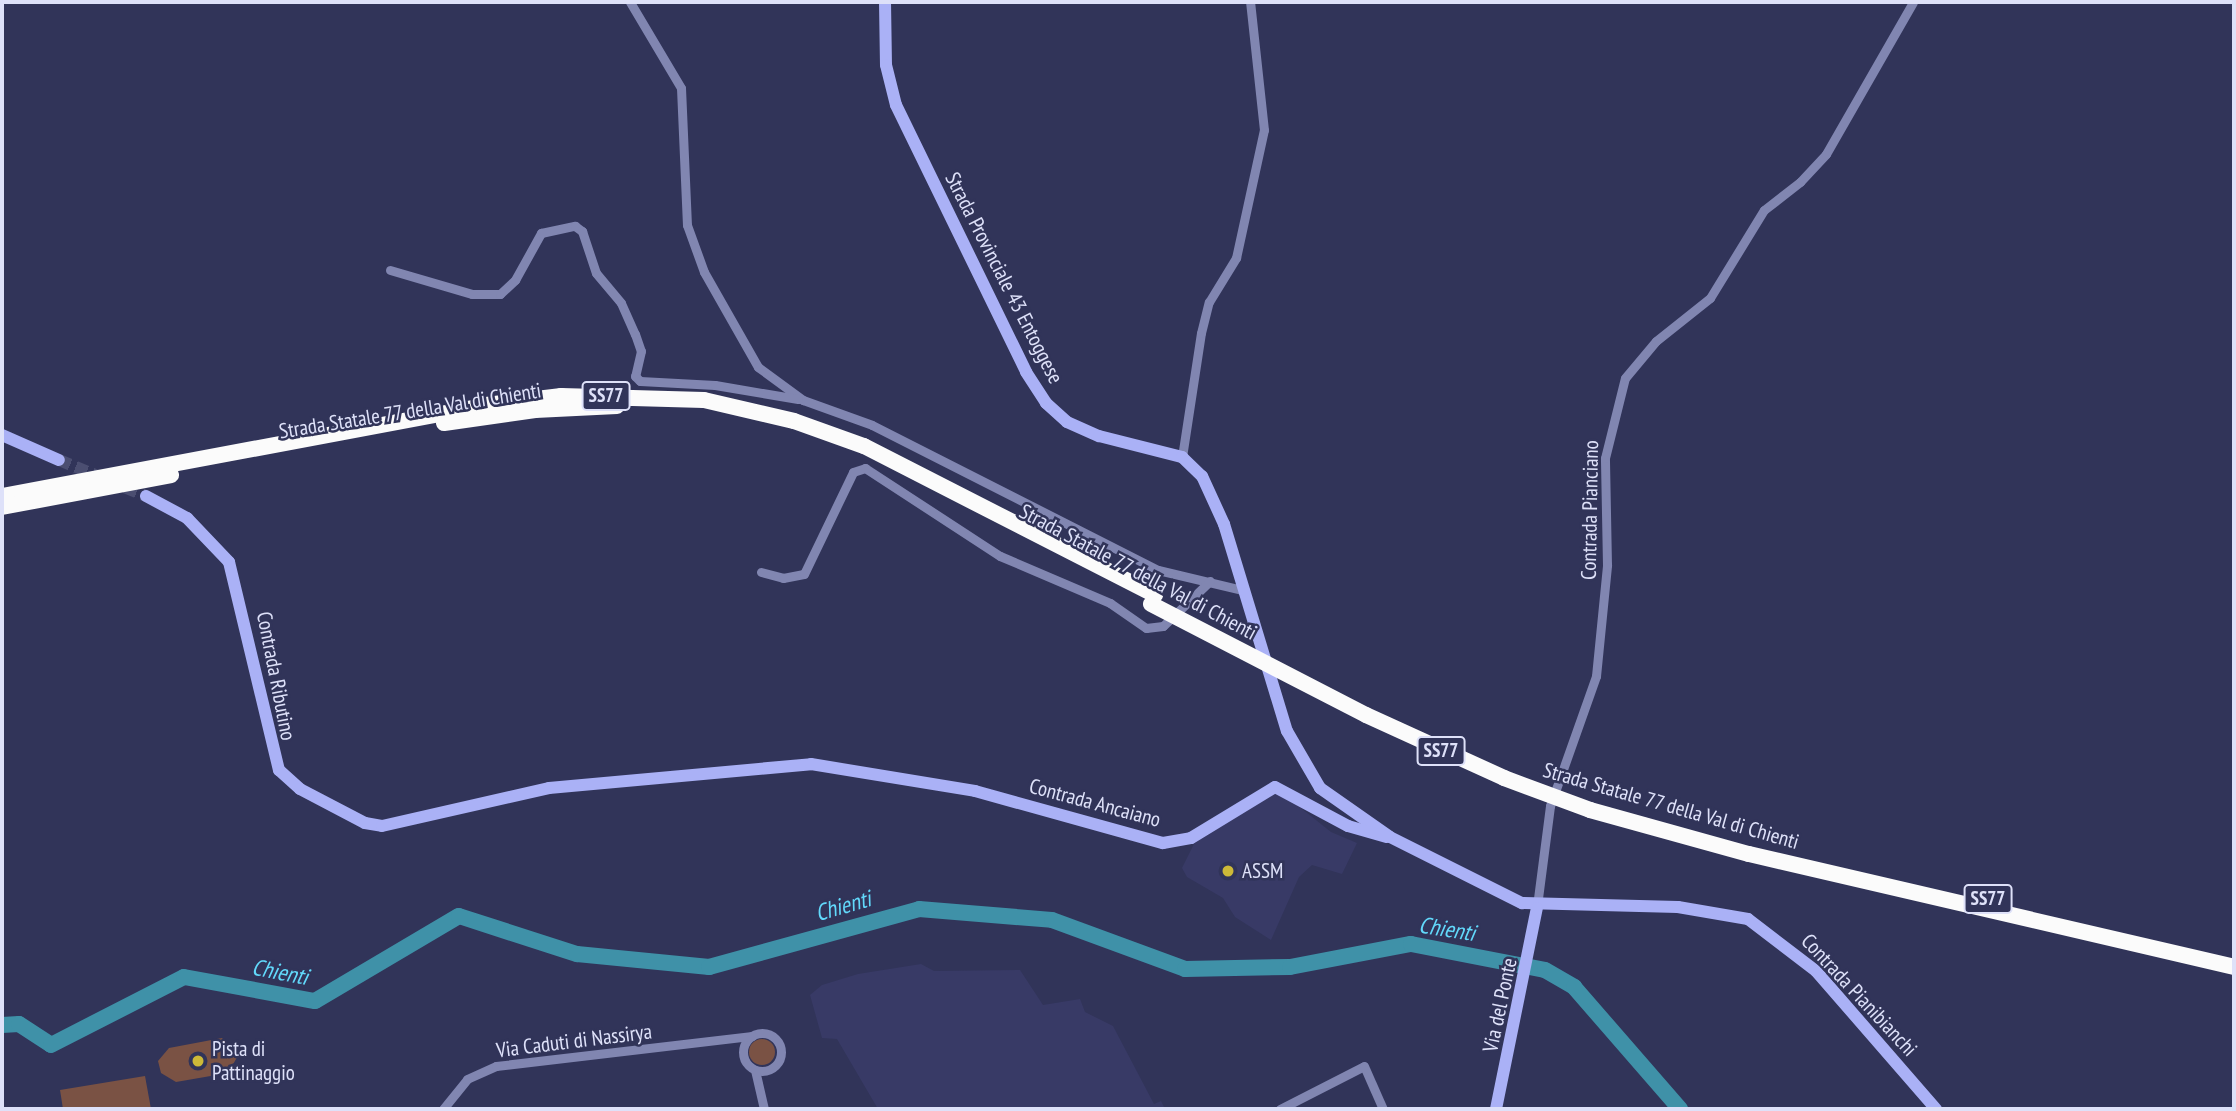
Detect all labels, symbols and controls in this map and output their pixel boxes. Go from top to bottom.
street label: Strada Provinciale 43 Entoggese [940,168,1068,388]
street label: Strada Statale 77 della Val di Chienti [277,378,543,444]
road number: SS77 [582,380,630,412]
street label: Contrada Pianciano [1576,440,1604,580]
street label: Strada Statale 77 della Val di Chienti [1015,498,1261,646]
street label: Contrada Ributino [251,609,301,743]
road number: SS77 [1416,736,1466,766]
street label: Strada Statale 77 della Val di Chienti [1540,757,1802,855]
street label: Contrada Ancaiano [1026,773,1164,833]
place label: ASSM [1242,858,1283,884]
marker: ASSM [1220,863,1236,879]
road number: SS77 [1964,884,2012,914]
water label: Chienti [812,885,874,927]
water label: Chienti [1417,911,1477,947]
street label: Contrada Pianibianchi [1796,929,1922,1061]
water label: Chienti [250,953,310,991]
street label: Via del Ponte [1478,956,1522,1054]
street label: Via Caduti di Nassirya [495,1019,653,1063]
place label: Pista di Pattinaggio [212,1036,295,1086]
marker: Pista di Pattinaggio [190,1053,206,1069]

